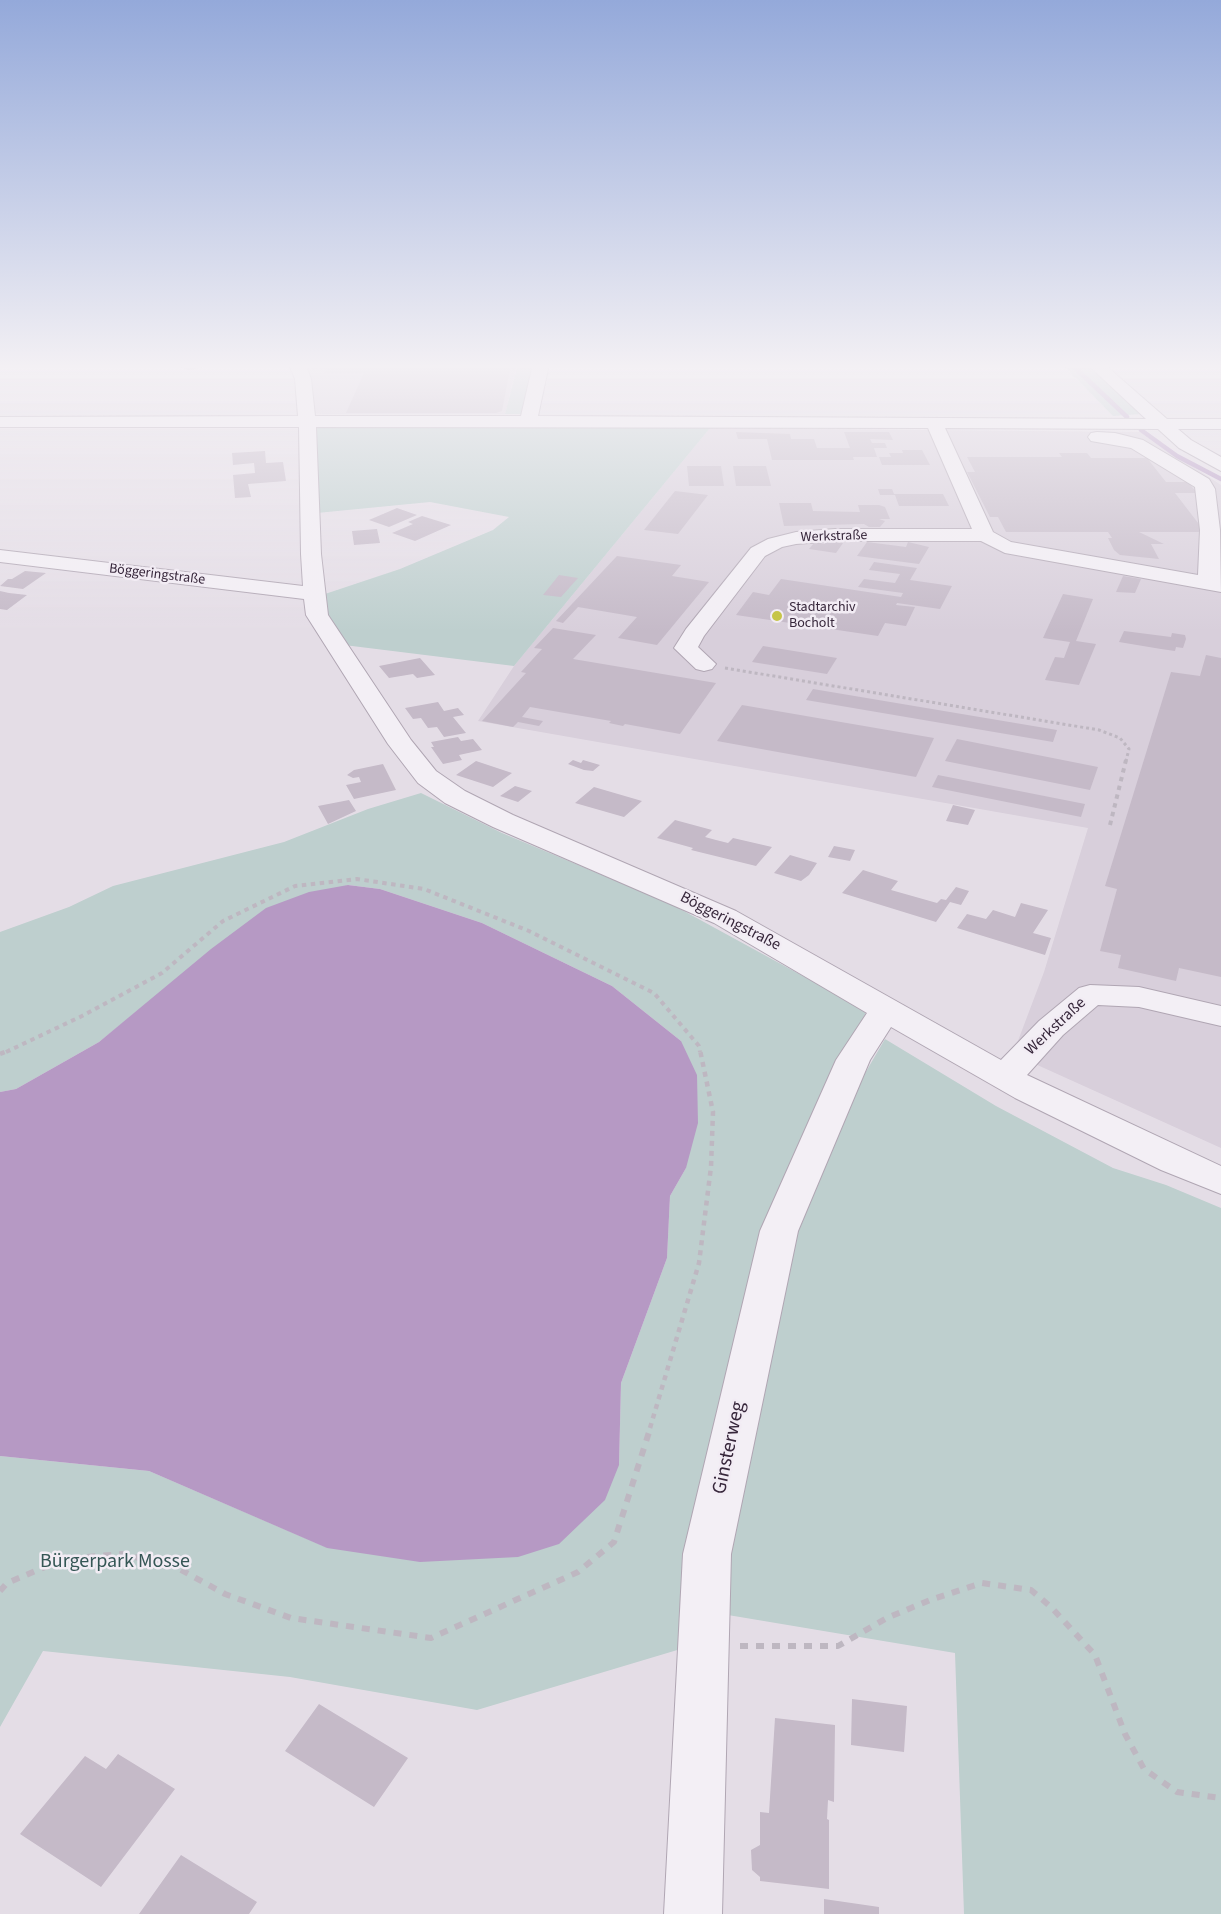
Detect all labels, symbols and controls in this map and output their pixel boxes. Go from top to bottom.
street label: Werkstraße [800,527,868,547]
street label: Böggeringstraße [108,561,206,589]
place label: Stadtarchiv Bocholt [789,600,856,632]
marker: Stadtarchiv Bocholt [770,609,784,623]
street label: Böggeringstraße [676,888,784,956]
street label: Werkstraße [1022,994,1090,1060]
street label: Ginsterweg [708,1400,752,1496]
park label: Bürgerpark Mosse [40,1551,190,1575]

